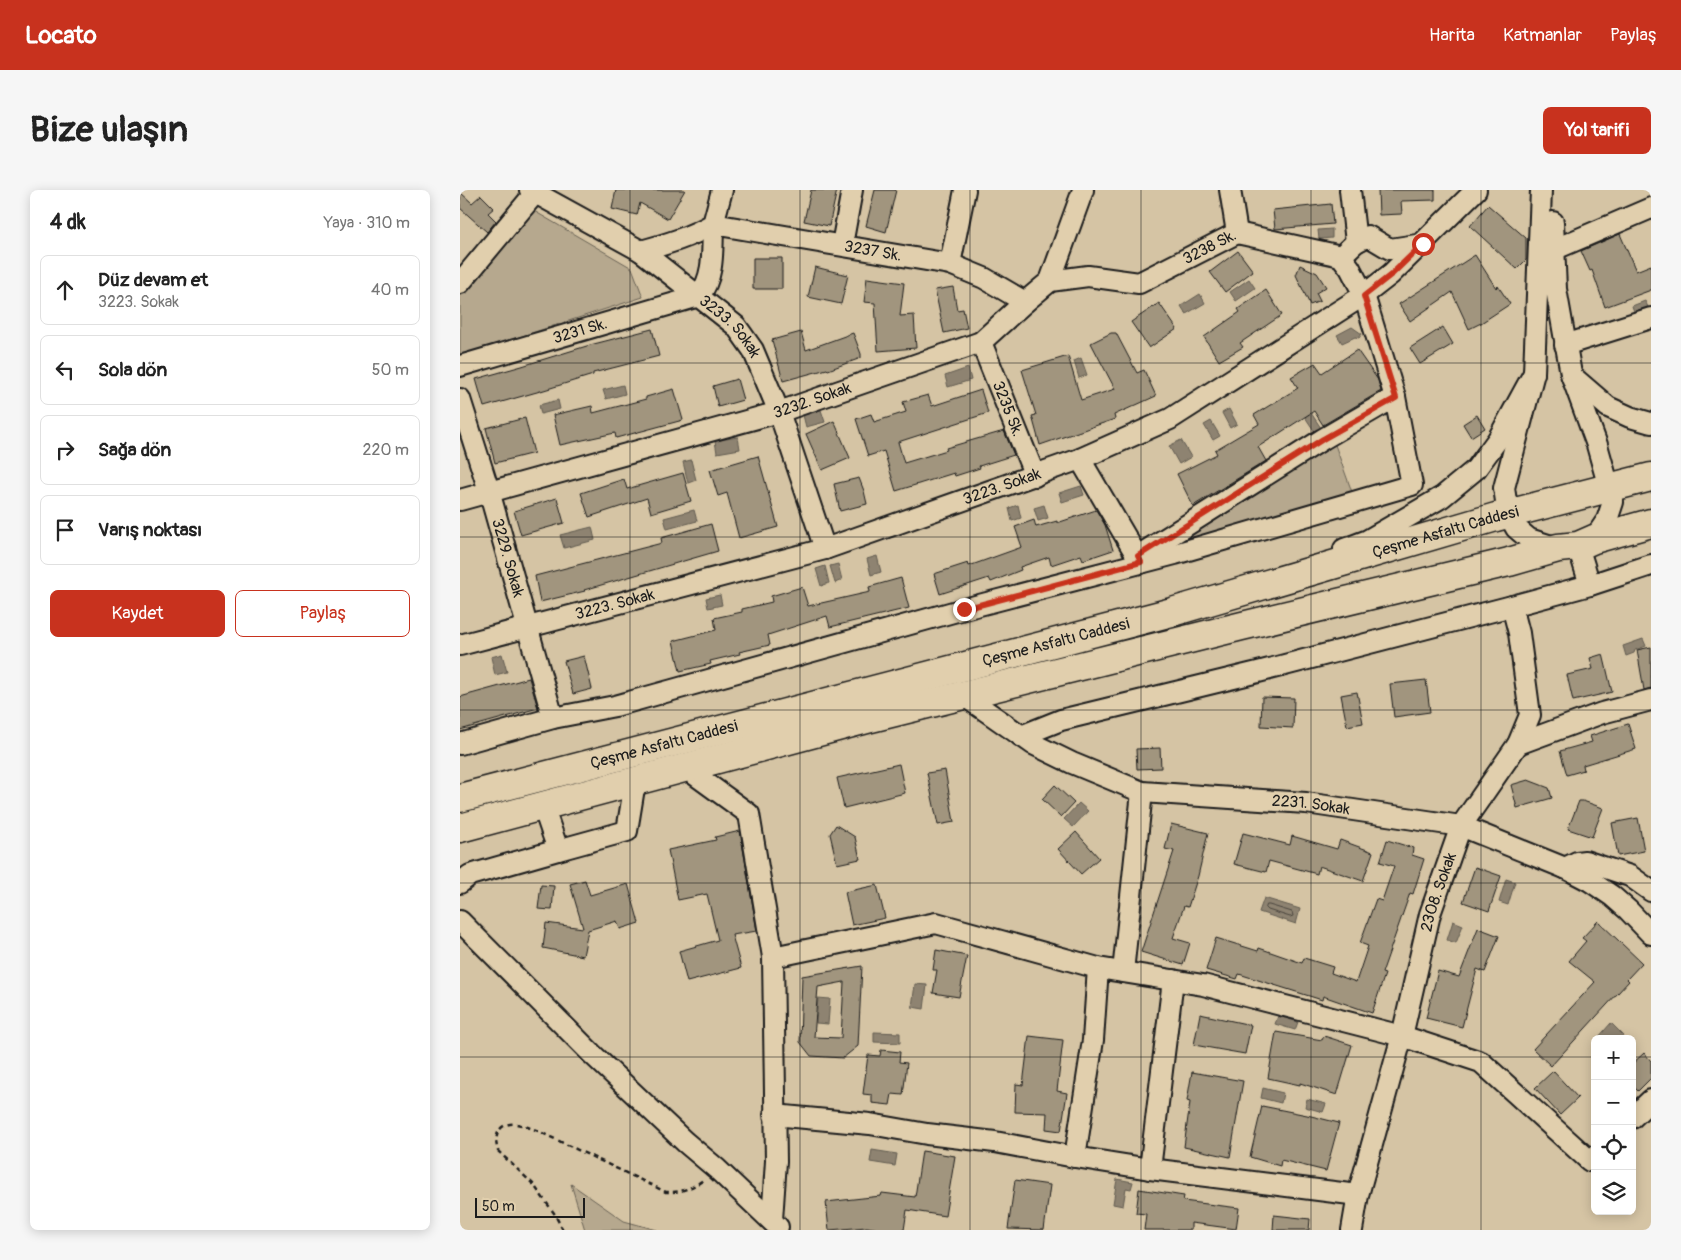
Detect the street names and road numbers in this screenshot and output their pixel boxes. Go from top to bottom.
street label: 3238 Sk. [1179,225,1240,269]
street label: 3237 Sk. [843,236,903,266]
street label: 3233. Sokak [695,291,765,361]
street label: 3231 Sk. [550,313,609,348]
street label: 3232. Sokak [771,378,854,423]
street label: 3235 Sk. [988,378,1028,439]
street label: 3223. Sokak [960,464,1044,509]
street label: Çeşme Asfaltı Caddesi [1370,501,1521,563]
street label: 3229. Sokak [487,516,529,600]
street label: 3223. Sokak [573,584,657,624]
street label: Çeşme Asfaltı Caddesi [980,613,1132,671]
street label: Çeşme Asfaltı Caddesi [588,716,740,773]
street label: 2231. Sokak [1271,791,1352,819]
street label: 2308. Sokak [1416,850,1461,934]

